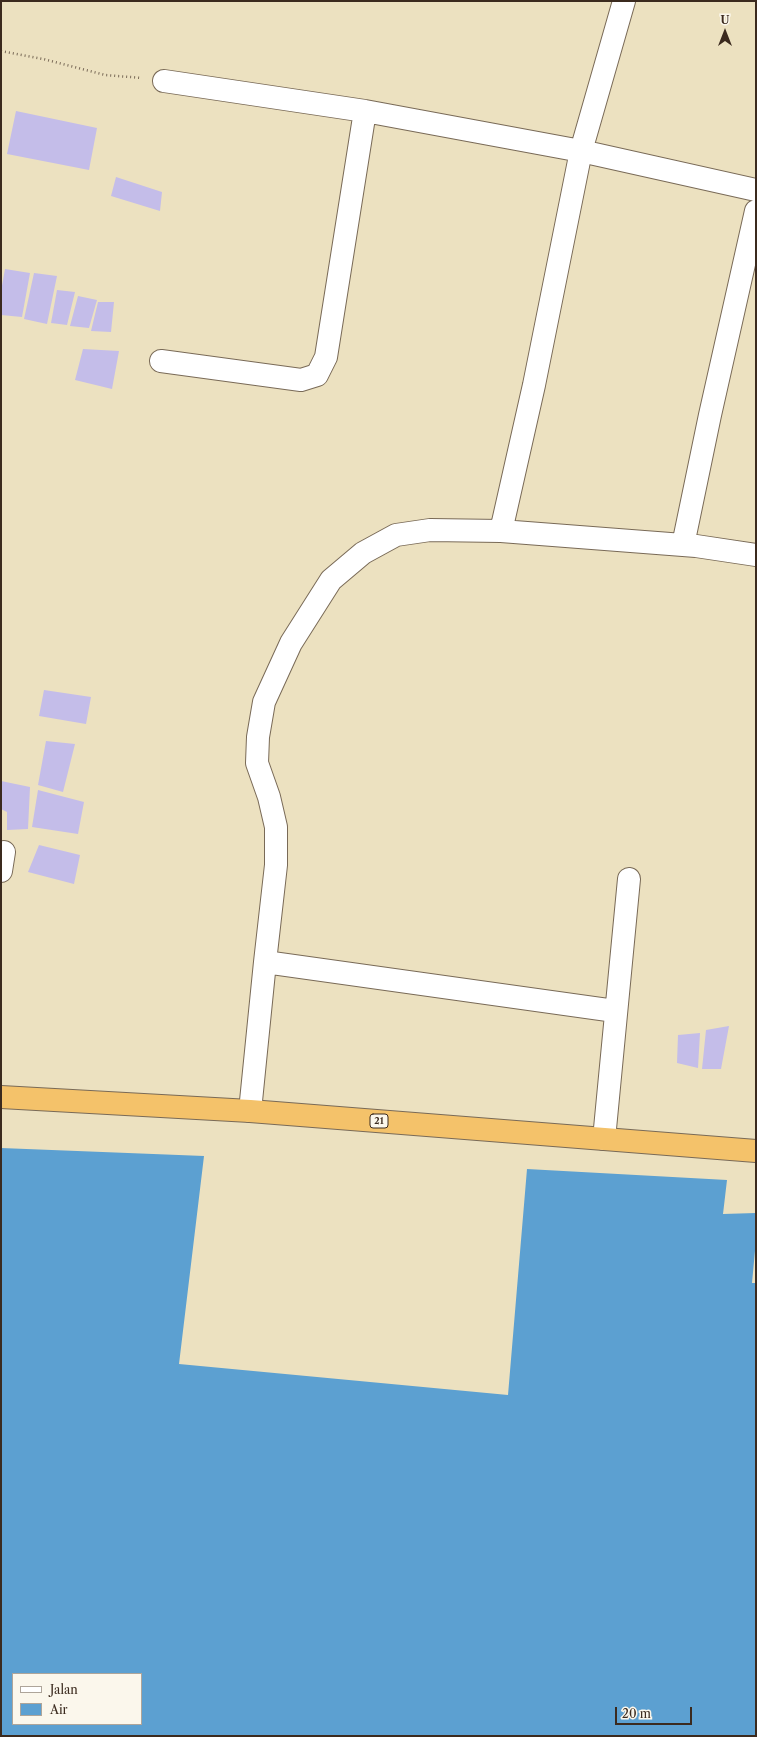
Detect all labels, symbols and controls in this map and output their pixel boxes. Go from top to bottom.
north arrow [705,12,745,52]
text: U [721,13,729,27]
road number: 21 [370,1114,388,1128]
legend [12,1673,142,1725]
text: Jalan [50,1682,78,1697]
scale bar [617,1699,694,1725]
text: Air [50,1702,68,1717]
text: 20 m [622,1706,651,1721]

